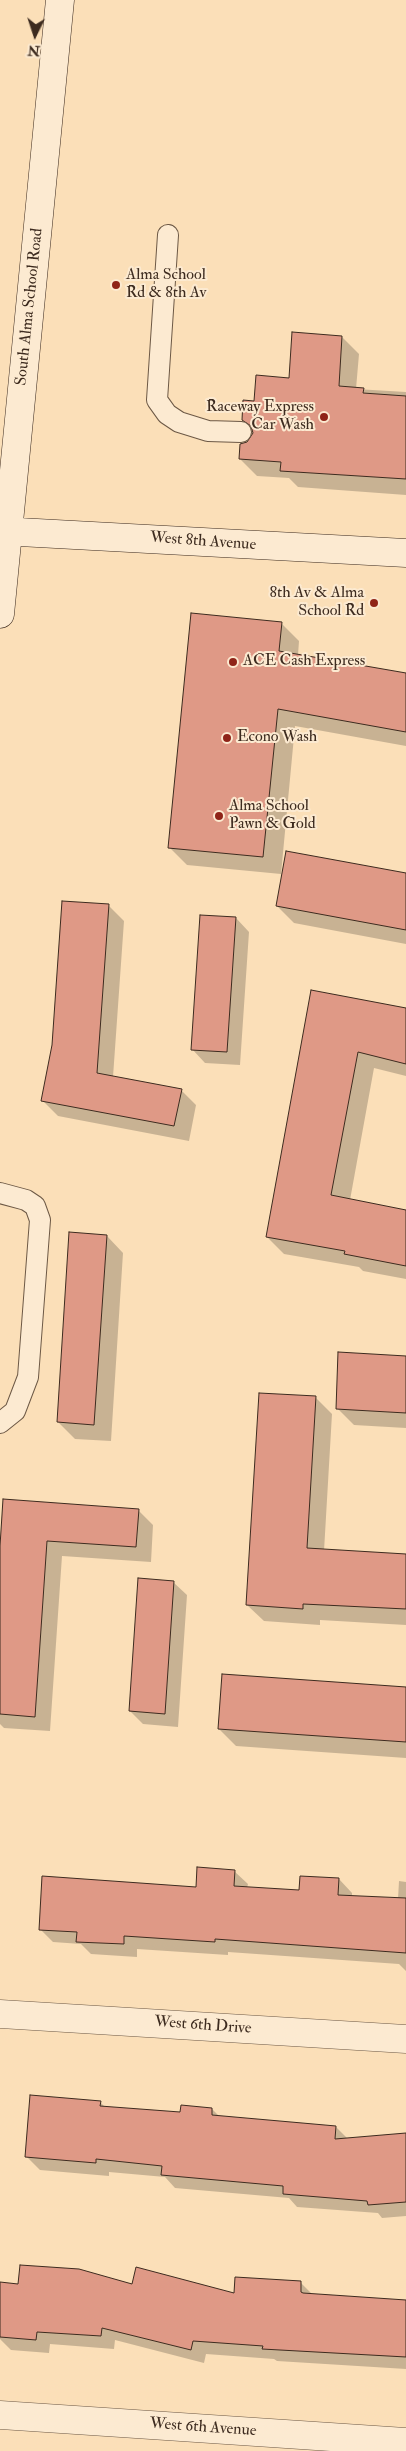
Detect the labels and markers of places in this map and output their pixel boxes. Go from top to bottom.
place label: Alma School Rd & 8th Av [126,266,206,304]
marker: Alma School Rd & 8th Av [110,279,122,291]
place label: Raceway Express Car Wash [206,398,314,436]
marker: Raceway Express Car Wash [318,411,330,423]
place label: 8th Av & Alma School Rd [269,584,364,622]
marker: 8th Av & Alma School Rd [368,597,380,609]
place label: ACE Cash Express [243,652,365,672]
marker: ACE Cash Express [227,656,239,668]
place label: Econo Wash [237,728,317,748]
marker: Econo Wash [221,732,233,744]
place label: Alma School Pawn & Gold [229,797,316,835]
marker: Alma School Pawn & Gold [213,810,225,822]

